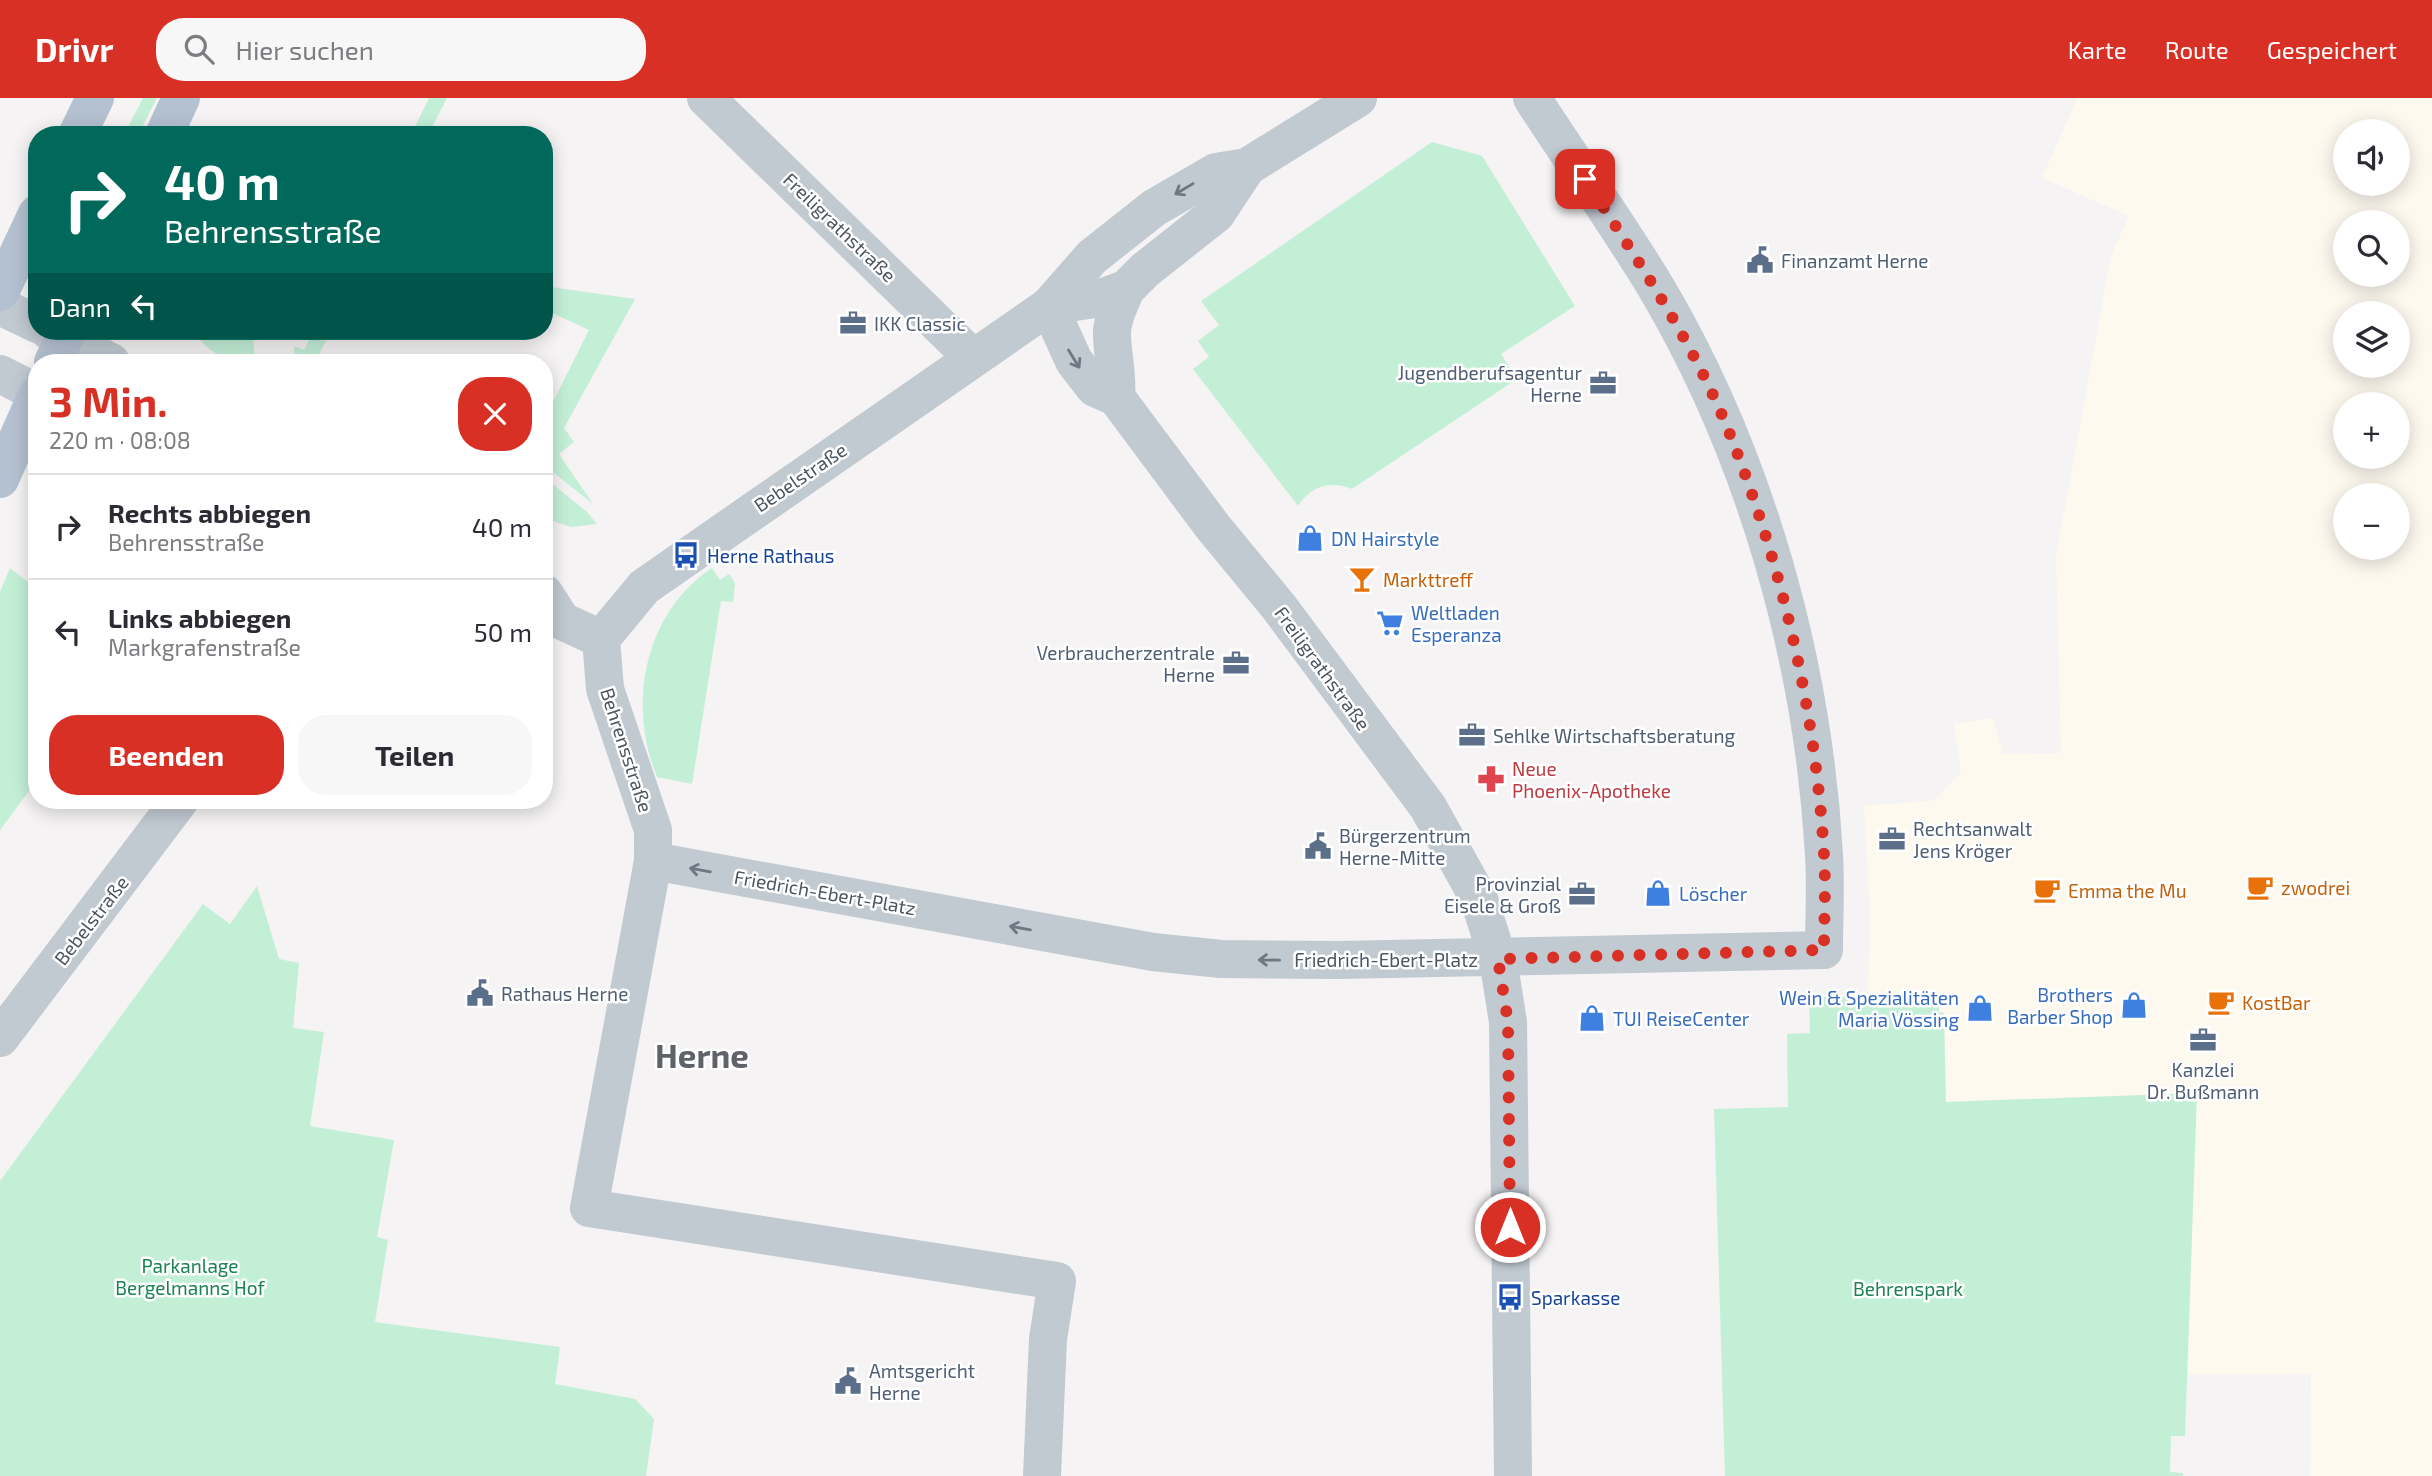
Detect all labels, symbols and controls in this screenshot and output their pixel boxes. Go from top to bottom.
search box [156,18,646,81]
text: Drivr [35,29,114,69]
icon: search [180,30,218,68]
text: Hier suchen [236,34,374,65]
text: Karte [2068,35,2127,64]
text: Route [2165,35,2229,64]
text: Gespeichert [2267,35,2397,64]
map controls [2333,119,2410,560]
button: sound [2333,119,2410,196]
pin [1555,149,1615,209]
text: 40 m [164,151,280,210]
icon: right [49,154,140,245]
icon: arrive [1566,160,1604,198]
street label: Freiligrathstraße [779,168,901,286]
one-way arrow [1174,183,1194,197]
button: search [2333,210,2410,287]
text: Behrensstraße [164,211,382,249]
public building icon: Finanzamt Herne [1745,245,1775,275]
place label: Finanzamt Herne [1781,249,1928,272]
icon: left [125,287,163,325]
text: Dann [49,291,111,322]
button: layers [2333,301,2410,378]
office icon: IKK Classic [838,308,868,338]
place label: IKK Classic [874,312,966,335]
one-way arrow [1067,348,1081,368]
place label: Jugendberufsagentur Herne [1398,361,1582,406]
office icon: Jugendberufsagentur Herne [1588,368,1618,398]
text: 3 Min. [49,375,167,425]
button: close [458,377,532,451]
button: + [2333,392,2410,469]
text: 220 m · 08:08 [49,426,191,454]
street label: Bebelstraße [749,438,851,516]
button: − [2333,483,2410,560]
text: Rechts abbiegen [108,497,311,528]
icon: right [49,508,87,546]
text: 40 m [472,511,532,542]
shop icon: DN Hairstyle [1295,523,1325,553]
place label: DN Hairstyle [1331,527,1440,550]
text: Behrensstraße [108,528,264,556]
bus stop icon: Herne Rathaus [671,540,701,570]
place label: Herne Rathaus [707,544,834,567]
bar icon: Markttreff [1347,564,1377,594]
place label: Markttreff [1383,568,1473,591]
place label: Weltladen Esperanza [1411,601,1502,646]
text: Links abbiegen [108,602,292,633]
street label: Freiligrathstraße [1270,602,1376,734]
supermarket icon: Weltladen Esperanza [1375,608,1405,638]
icon: left [49,613,87,651]
text: 50 m [474,616,532,647]
text: Markgrafenstraße [108,633,301,661]
place label: Verbraucherzentrale Herne [1036,641,1215,686]
office icon: Verbraucherzentrale Herne [1221,648,1251,678]
street label: Behrensstraße [596,685,658,815]
button: Beenden [49,715,284,795]
button: Teilen [298,715,532,795]
office icon: Sehlke Wirtschaftsberatung [1457,720,1487,750]
place label: Sehlke Wirtschaftsberatung [1493,724,1735,747]
place label: Neue Phoenix-Apotheke [1512,757,1671,802]
pharmacy icon: Neue Phoenix-Apotheke [1476,764,1506,794]
place label: Rechtsanwalt Jens Kröger [1913,817,2032,862]
place label: Bürgerzentrum Herne-Mitte [1339,824,1471,869]
office icon: Rechtsanwalt Jens Kröger [1877,824,1907,854]
public building icon: Bürgerzentrum Herne-Mitte [1303,831,1333,861]
one-way arrow [689,862,712,876]
street label: Friedrich-Ebert-Platz [733,865,917,919]
street label: Bebelstraße [49,871,133,969]
place label: Provinzial Eisele & Groß [1444,872,1561,917]
cafe icon: zwodrei [2245,872,2275,902]
cafe icon: Emma the Mu [2032,875,2062,905]
place label: zwodrei [2281,876,2350,899]
shop icon: Löscher [1643,878,1673,908]
office icon: Provinzial Eisele & Groß [1567,879,1597,909]
place label: Emma the Mu [2068,879,2186,902]
place label: Löscher [1679,882,1748,905]
one-way arrow [1009,920,1032,934]
street label: Friedrich-Ebert-Platz [1294,948,1478,971]
one-way arrow [1258,953,1281,967]
public building icon: Rathaus Herne [465,978,495,1008]
place label: Rathaus Herne [501,982,628,1005]
place label: Brothers Barber Shop [2007,983,2113,1028]
place label: Wein & Spezialitäten Maria Vössing [1779,986,1959,1031]
cafe icon: KostBar [2206,987,2236,1017]
shop icon: Brothers Barber Shop [2119,990,2149,1020]
place label: KostBar [2242,991,2311,1014]
shop icon: Wein & Spezialitäten Maria Vössing [1965,993,1995,1023]
shop icon: TUI ReiseCenter [1577,1003,1607,1033]
place label: TUI ReiseCenter [1613,1007,1750,1030]
office icon: Kanzlei Dr. Bußmann [2188,1025,2218,1055]
district label: Herne [655,1035,749,1075]
place label: Kanzlei Dr. Bußmann [2147,1058,2259,1103]
position arrow [1473,1190,1547,1264]
park label: Parkanlage Bergelmanns Hof [115,1254,266,1299]
park label: Behrenspark [1853,1277,1963,1300]
bus stop icon: Sparkasse [1495,1282,1525,1312]
place label: Sparkasse [1531,1286,1620,1309]
place label: Amtsgericht Herne [869,1359,975,1404]
public building icon: Amtsgericht Herne [833,1366,863,1396]

